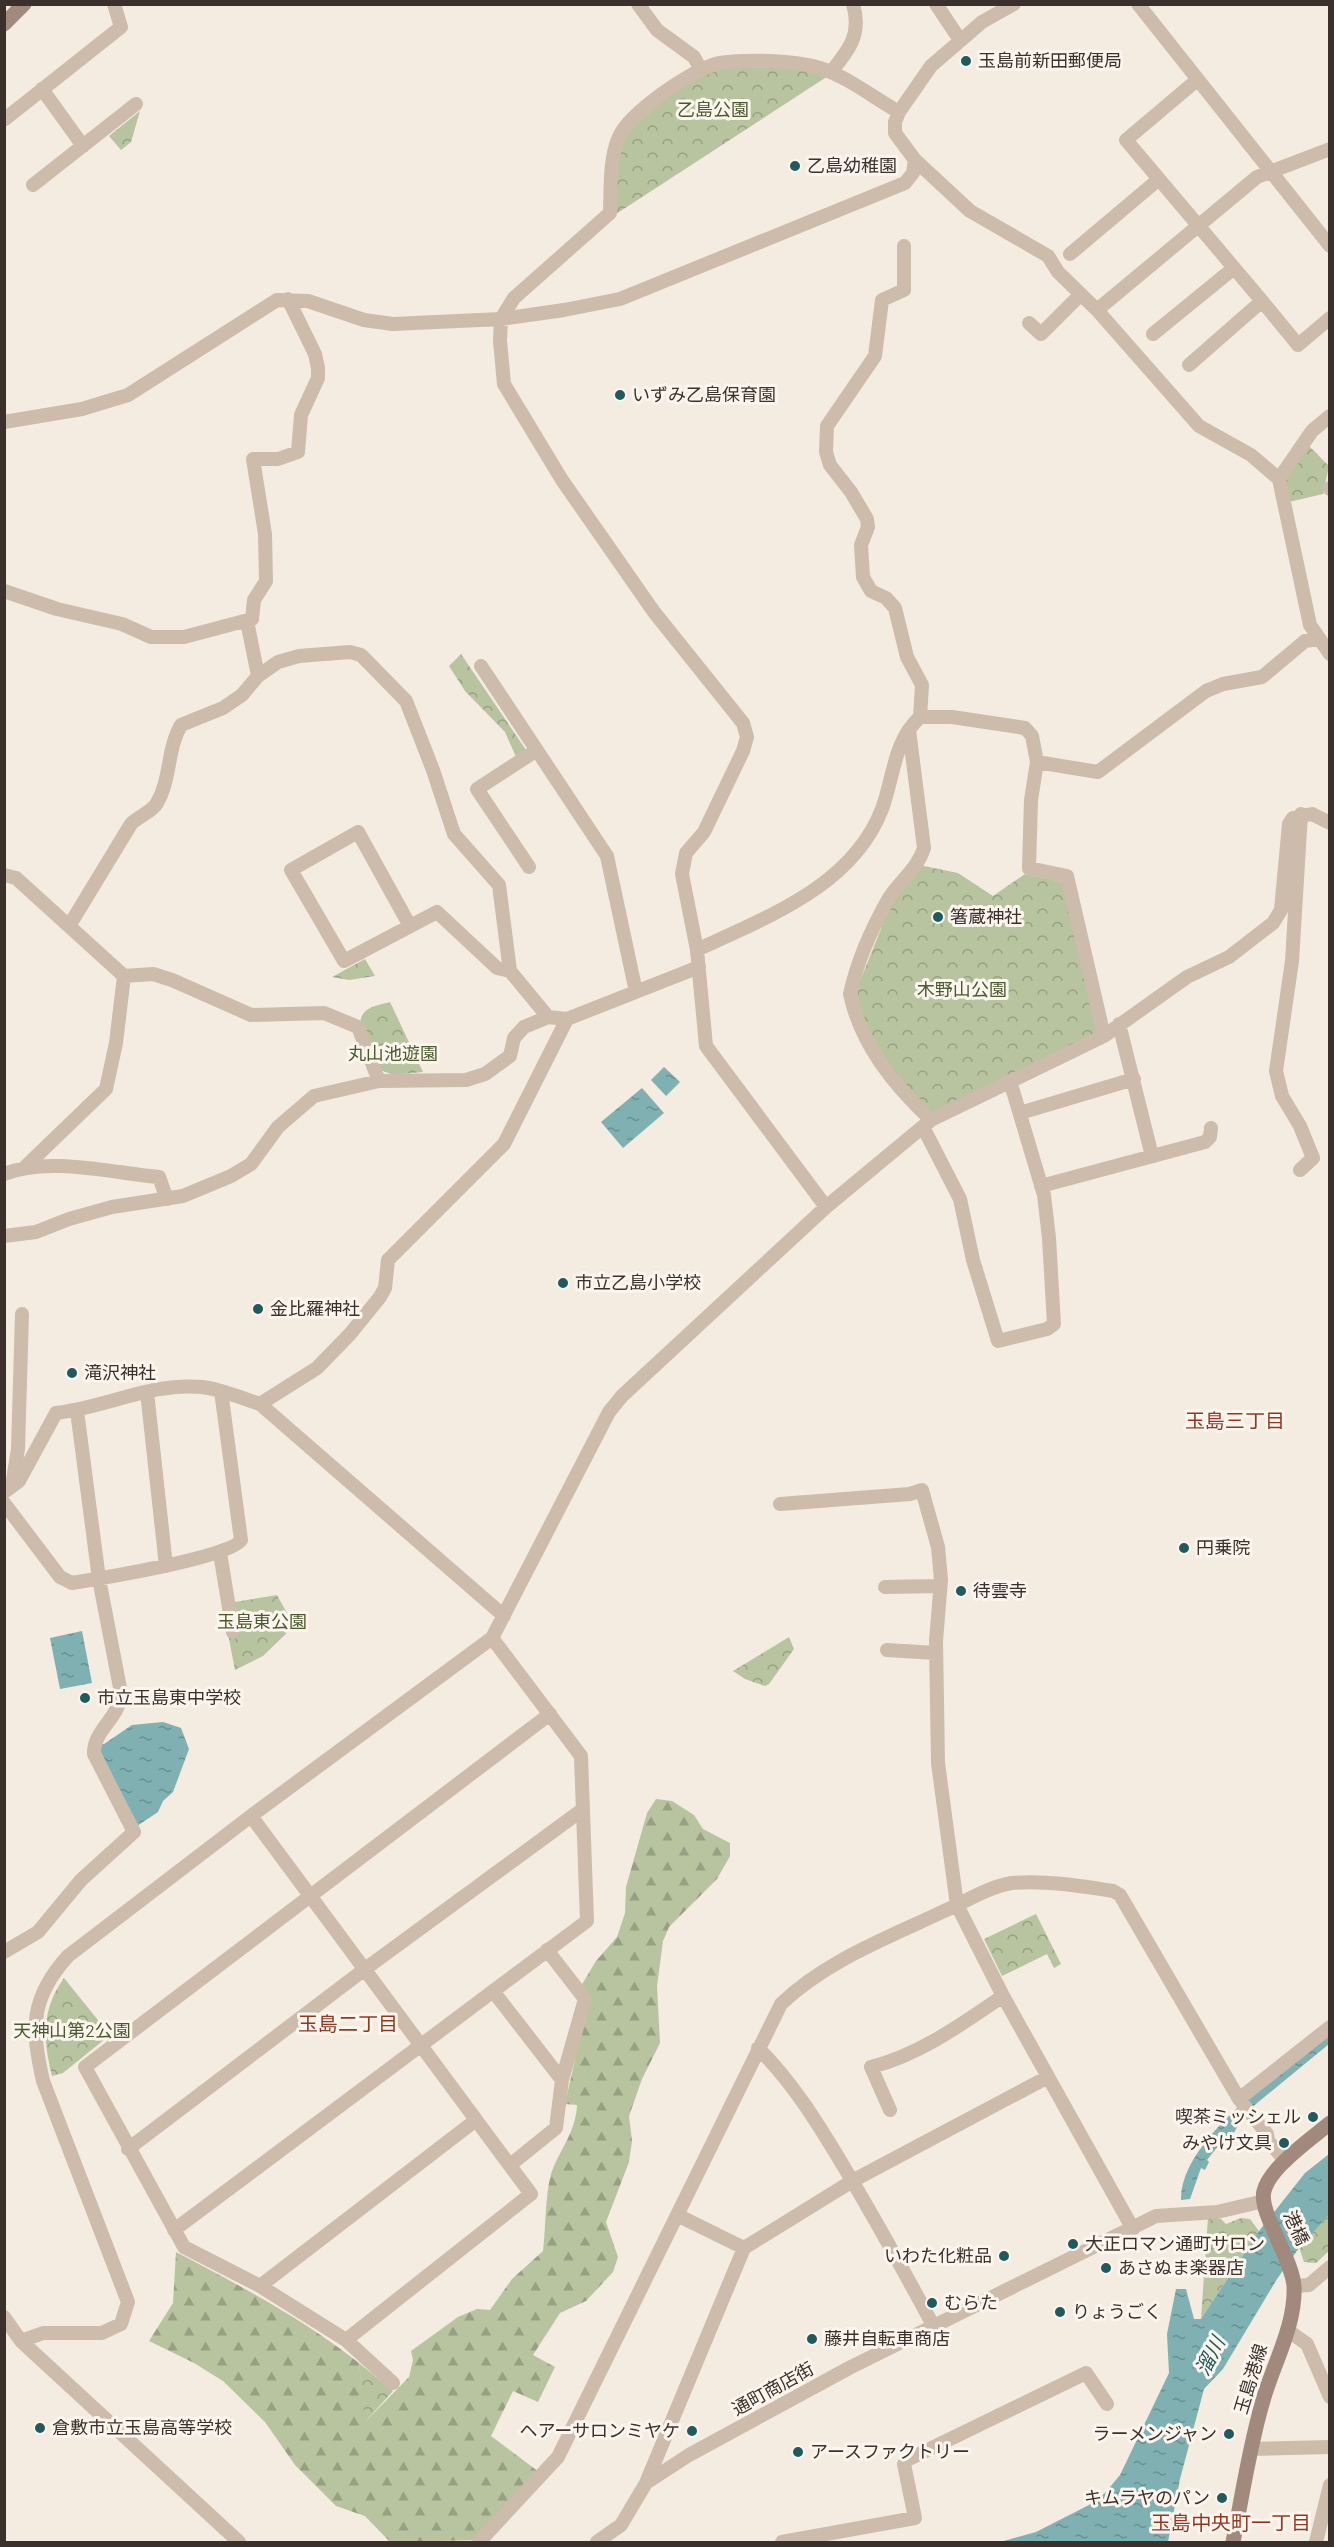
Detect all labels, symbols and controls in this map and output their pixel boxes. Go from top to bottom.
place label: 玉島前新田郵便局 [978,49,1122,71]
marker: 玉島前新田郵便局 [959,54,973,68]
park label: 乙島公園 [677,98,749,120]
place label: 乙島幼稚園 [807,154,897,176]
marker: 乙島幼稚園 [788,159,802,173]
place label: いずみ乙島保育園 [632,383,776,405]
marker: いずみ乙島保育園 [613,388,627,402]
place label: 箸蔵神社 [950,905,1022,927]
marker: 箸蔵神社 [931,910,945,924]
park label: 木野山公園 [917,978,1007,1000]
park label: 丸山池遊園 [348,1042,438,1064]
place label: 市立乙島小学校 [575,1271,701,1293]
marker: 市立乙島小学校 [556,1276,570,1290]
place label: 金比羅神社 [270,1297,360,1319]
marker: 金比羅神社 [251,1302,265,1316]
place label: 滝沢神社 [84,1361,156,1383]
marker: 滝沢神社 [65,1366,79,1380]
district label: 玉島三丁目 [1185,1408,1285,1432]
place label: 円乗院 [1196,1536,1250,1558]
marker: 円乗院 [1177,1541,1191,1555]
place label: 待雲寺 [973,1579,1027,1601]
marker: 待雲寺 [954,1584,968,1598]
park label: 玉島東公園 [217,1610,307,1632]
place label: 市立玉島東中学校 [97,1686,241,1708]
marker: 市立玉島東中学校 [78,1691,92,1705]
district label: 玉島二丁目 [298,2011,398,2035]
park label: 天神山第2公園 [13,2019,131,2041]
place label: 喫茶ミッシェル [1175,2105,1301,2127]
marker: 喫茶ミッシェル [1306,2110,1320,2124]
place label: みやけ文具 [1182,2131,1272,2153]
marker: みやけ文具 [1277,2136,1291,2150]
street label: 港橋 [1279,2207,1314,2249]
place label: 大正ロマン通町サロン [1085,2232,1265,2254]
marker: 大正ロマン通町サロン [1066,2237,1080,2251]
place label: いわた化粧品 [884,2244,992,2266]
marker: いわた化粧品 [997,2249,1011,2263]
place label: あさぬま楽器店 [1118,2256,1244,2278]
marker: あさぬま楽器店 [1099,2261,1113,2275]
place label: むらた [944,2291,998,2313]
marker: むらた [925,2296,939,2310]
place label: りょうごく [1072,2300,1162,2322]
marker: りょうごく [1053,2305,1067,2319]
place label: 藤井自転車商店 [824,2327,950,2349]
water label: 溜川 [1189,2330,1230,2379]
marker: 藤井自転車商店 [805,2332,819,2346]
street label: 玉島港線 [1229,2341,1271,2416]
street label: 通町商店街 [728,2357,817,2420]
place label: 倉敷市立玉島高等学校 [52,2416,232,2438]
place label: ヘアーサロンミヤケ [519,2419,680,2441]
marker: 倉敷市立玉島高等学校 [33,2421,47,2435]
place label: ラーメンジャン [1093,2422,1217,2444]
marker: ヘアーサロンミヤケ [685,2424,699,2438]
marker: ラーメンジャン [1222,2427,1236,2441]
place label: アースファクトリー [810,2440,970,2462]
marker: アースファクトリー [791,2445,805,2459]
place label: キムラヤのパン [1084,2486,1210,2508]
marker: キムラヤのパン [1215,2491,1229,2505]
district label: 玉島中央町一丁目 [1151,2510,1311,2534]

